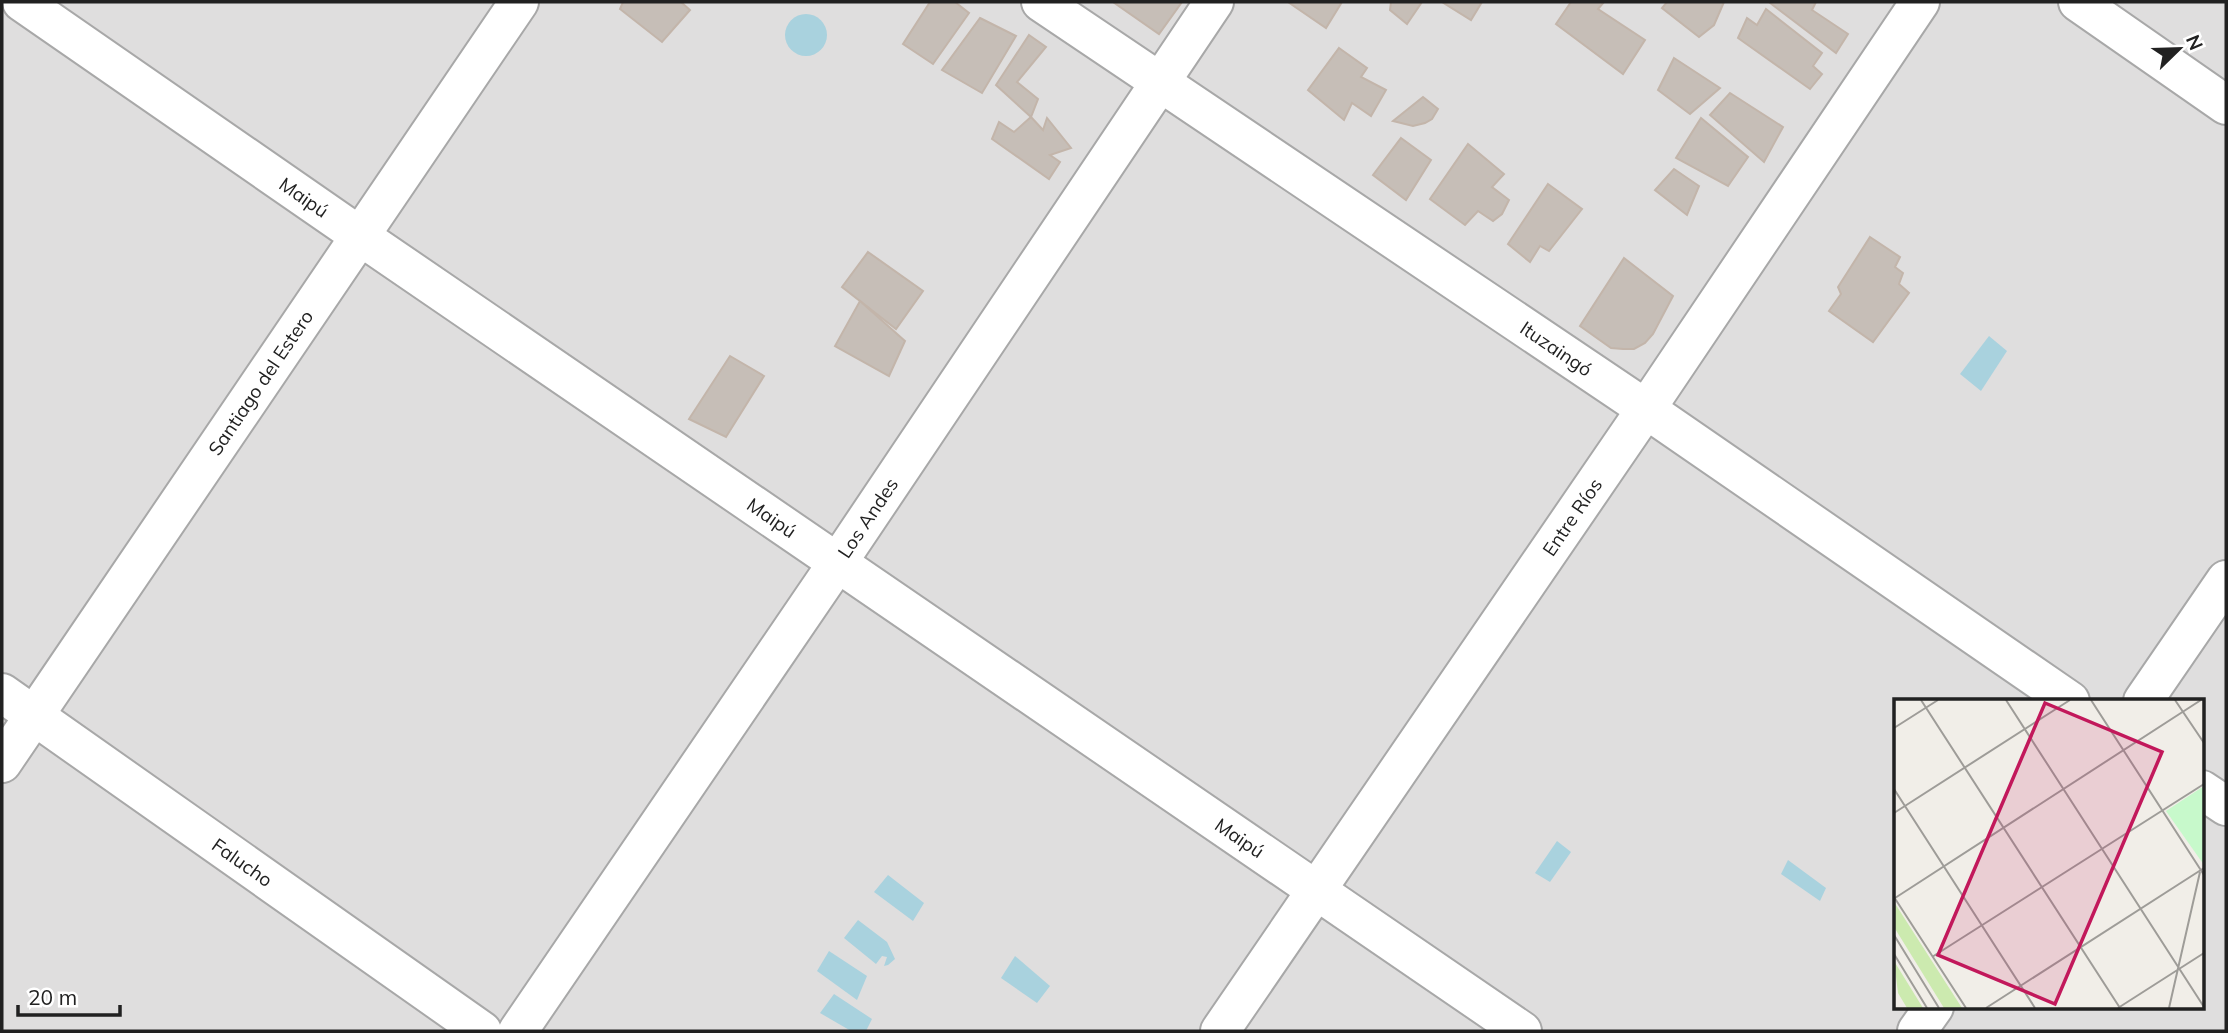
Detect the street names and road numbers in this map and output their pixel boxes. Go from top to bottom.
street label: Maipú [275,172,333,223]
street label: Santiago del Estero [203,305,318,460]
street label: Ituzaingó [1516,316,1597,381]
street label: Los Andes [832,473,903,563]
street label: Entre Ríos [1537,473,1607,561]
street label: Maipú [742,492,801,543]
street label: Maipú [1210,813,1269,863]
street label: Falucho [207,833,277,892]

